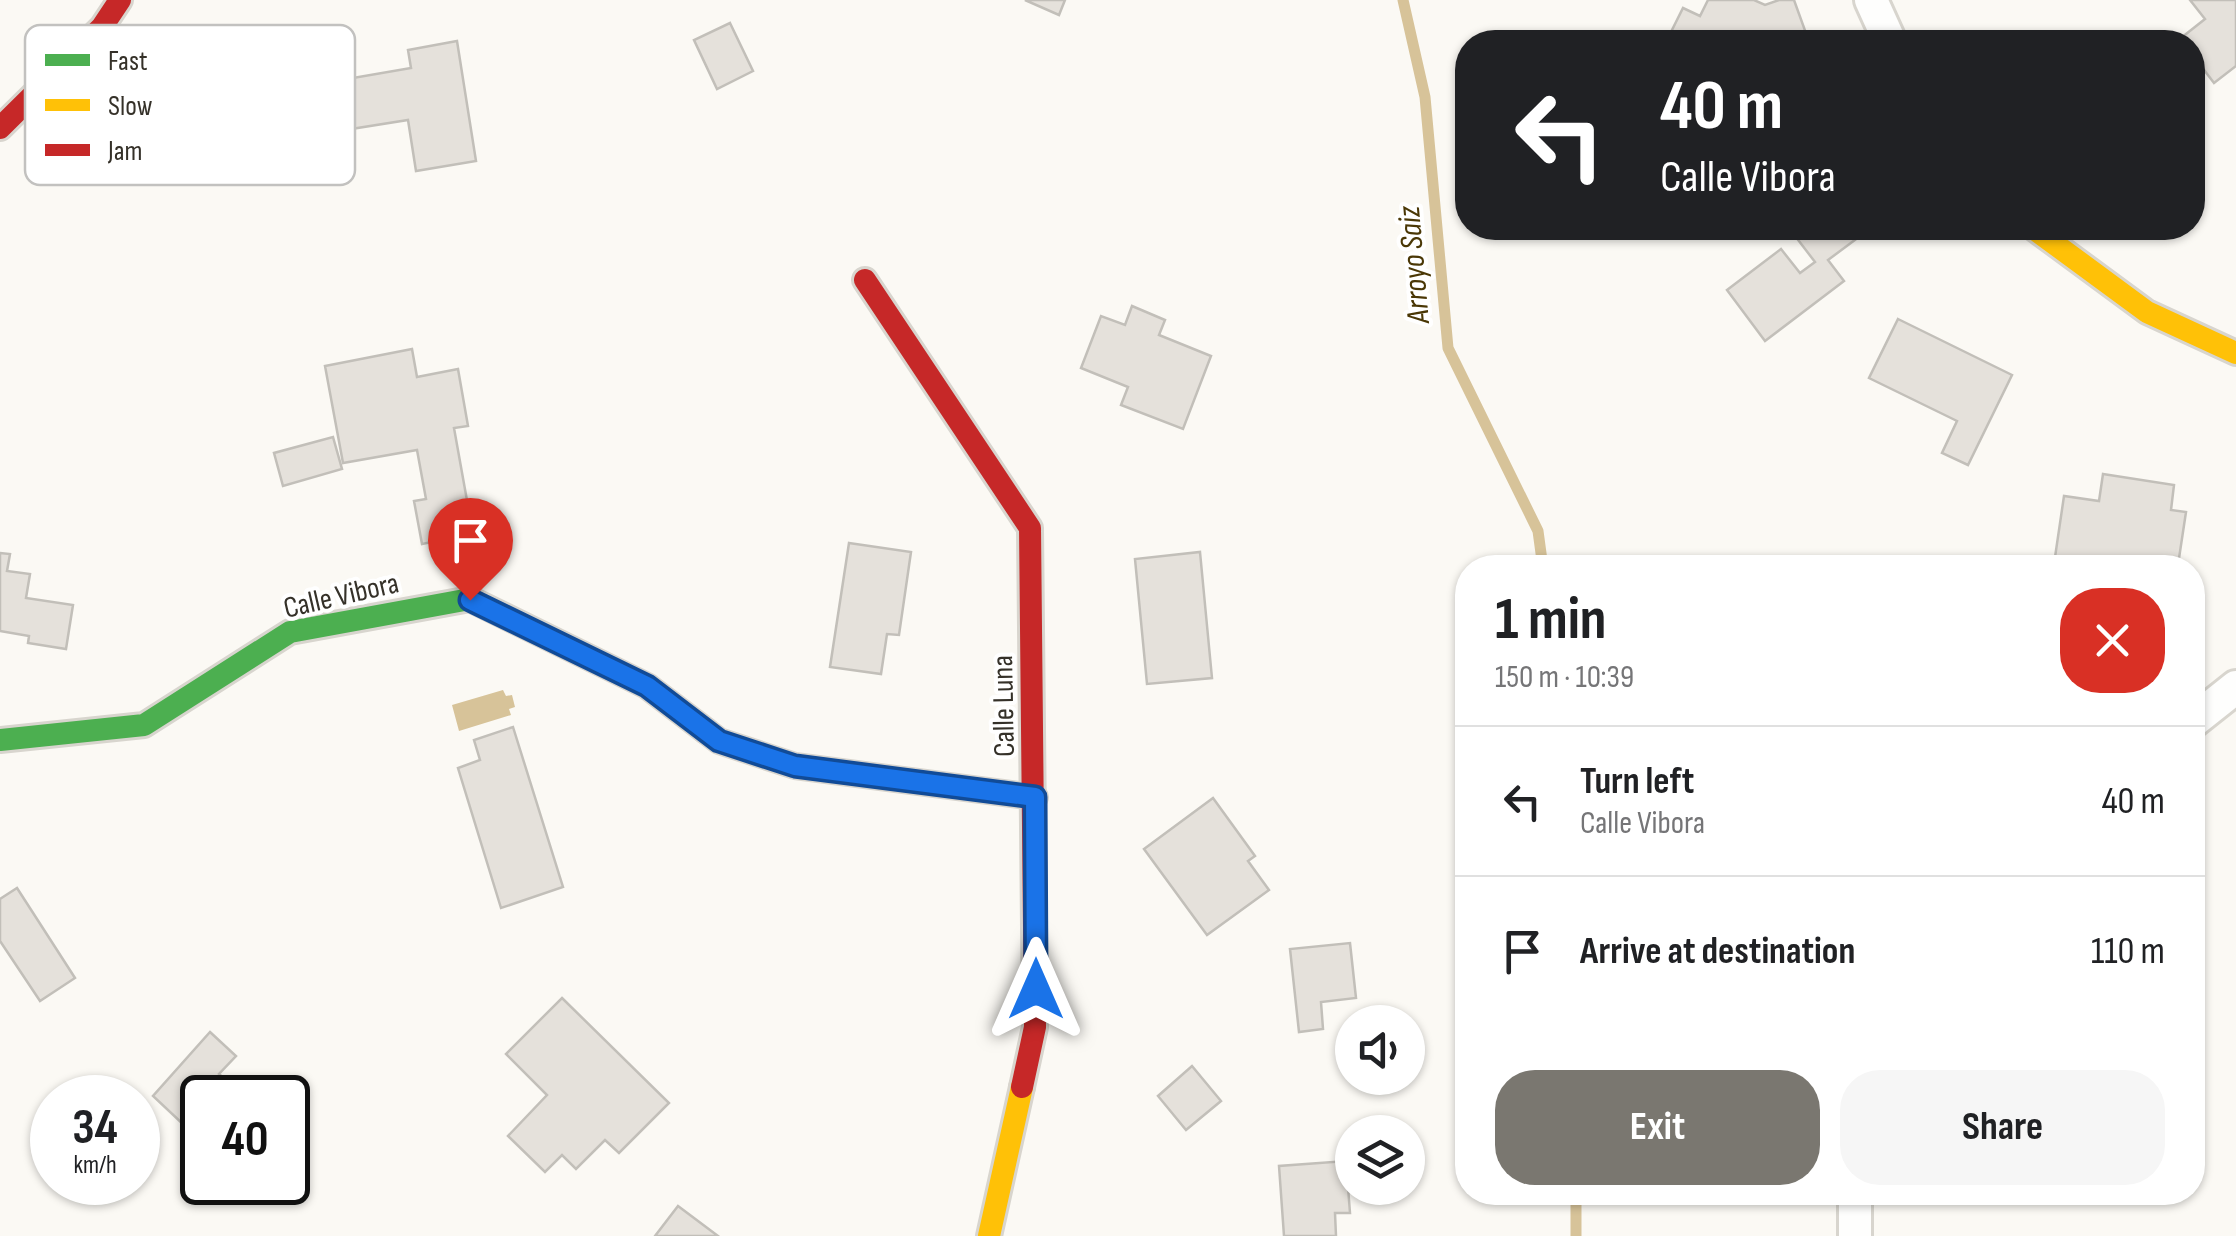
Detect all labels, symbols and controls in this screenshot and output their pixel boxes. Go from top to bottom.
legend [25,25,355,185]
text: Fast [108,45,147,78]
text: 40 m [1660,65,1783,149]
icon: left [1495,70,1625,200]
text: Slow [108,90,153,123]
text: Jam [107,135,143,168]
text: Calle Vibora [1660,150,1836,205]
water label: Arroyo Saiz [1390,203,1439,327]
pin [428,498,513,601]
icon: arrive [443,513,498,568]
street label: Calle Vibora [280,565,402,627]
text: 1 min [1495,584,1607,656]
button: close [2060,588,2165,693]
street label: Calle Luna [985,655,1023,757]
text: 150 m · 10:39 [1495,658,1634,697]
text: Turn left [1580,759,1694,804]
icon: left [1495,774,1550,829]
text: 40 m [2102,779,2165,824]
text: Calle Vibora [1580,804,1705,843]
icon: arrive [1495,924,1550,979]
text: Arrive at destination [1580,929,1855,974]
text: 110 m [2091,929,2165,974]
position arrow [984,937,1088,1041]
map controls [1335,1005,1425,1205]
button: sound [1335,1005,1425,1095]
button: Exit [1495,1070,1820,1185]
button: Share [1840,1070,2165,1185]
speed limit sign: 40 [180,1075,310,1205]
text: 34 [72,1098,118,1158]
button: layers [1335,1115,1425,1205]
text: km/h [73,1150,117,1181]

